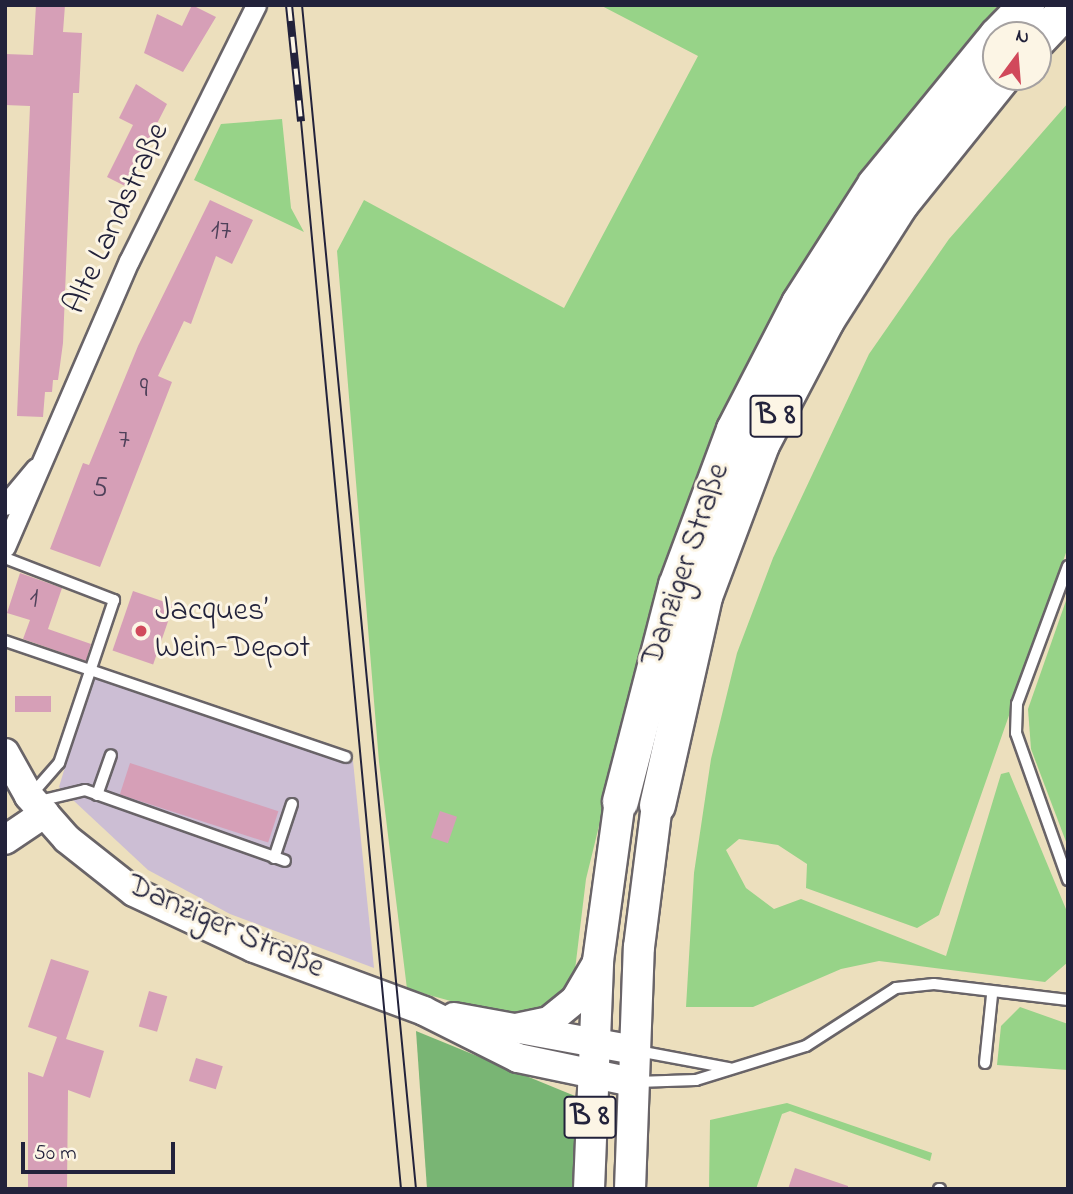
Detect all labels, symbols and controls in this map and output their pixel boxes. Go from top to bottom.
north arrow [982,21,1052,91]
text: N [1012,23,1032,52]
street label: Alte Landstraße [57,117,179,321]
house number: 17 [211,215,231,249]
house number: 9 [140,373,148,407]
road number: B 8 [748,390,804,442]
house number: 7 [118,424,130,458]
street label: Danziger Straße [634,459,740,671]
house number: 5 [92,472,108,506]
house number: 1 [30,583,38,617]
place label: Jacques’ Wein-Depot [155,594,310,669]
marker: Jacques’ Wein-Depot [133,623,149,639]
street label: Danziger Straße [120,867,330,989]
road number: B 8 [562,1091,618,1144]
scale bar [24,1128,178,1172]
text: 50 m [34,1139,77,1169]

